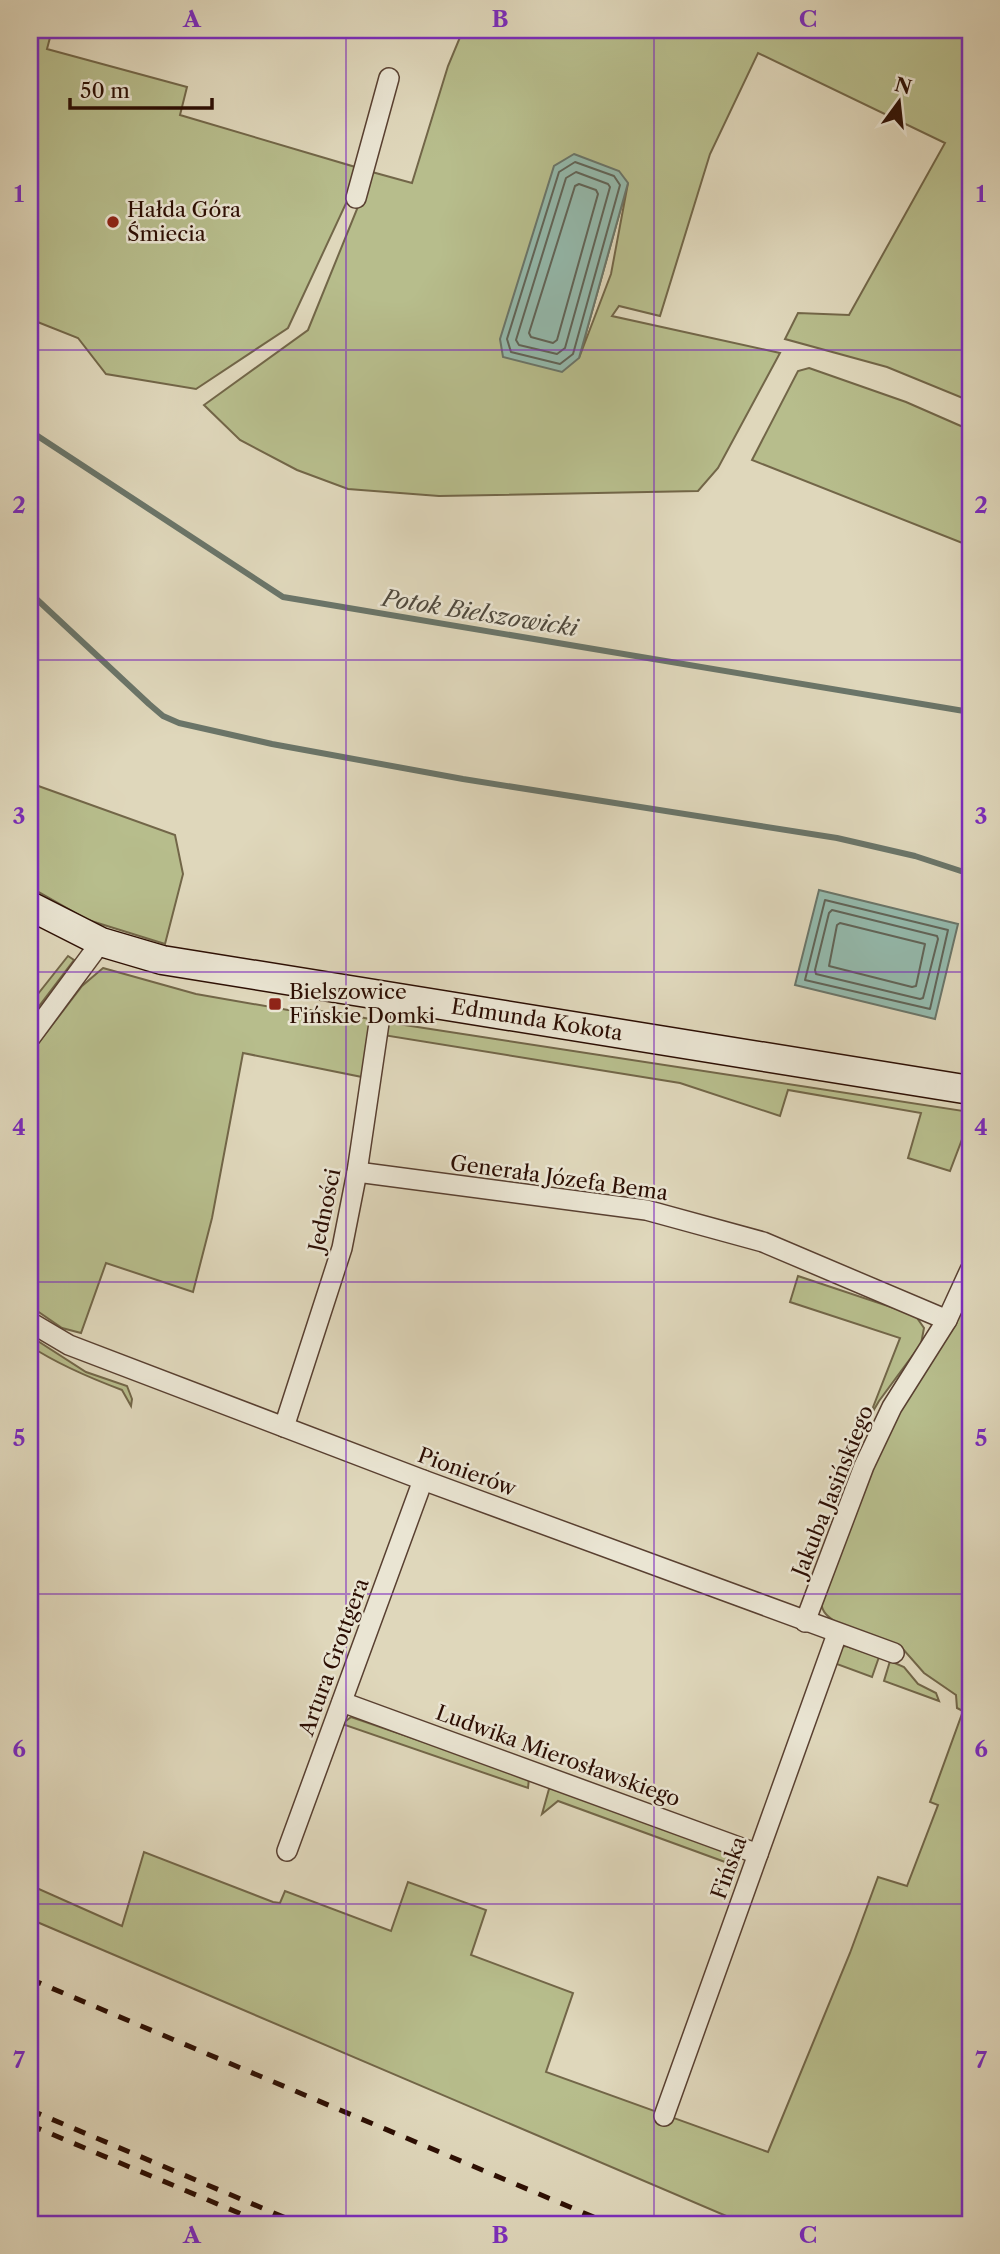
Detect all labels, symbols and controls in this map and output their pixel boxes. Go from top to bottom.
text: A [182,5,202,33]
text: B [491,5,509,33]
text: C [799,5,817,33]
scale bar [70,66,212,110]
north arrow [864,66,934,136]
text: N [892,73,914,99]
text: 50 m [80,78,130,103]
text: 1 [14,180,25,208]
text: 1 [976,180,987,208]
place label: Hałda Góra Śmiecia [127,197,242,246]
marker: Hałda Góra Śmiecia [105,214,121,230]
text: 2 [12,491,26,519]
text: 2 [974,491,988,519]
water label: Potok Bielszowicki [378,583,581,643]
text: 3 [13,802,26,830]
text: 3 [975,802,988,830]
place label: Bielszowice Fińskie Domki [289,979,435,1028]
street label: Edmunda Kokota [450,994,626,1046]
marker: Bielszowice Fińskie Domki [267,996,283,1012]
text: 4 [12,1113,26,1141]
text: 4 [974,1113,988,1141]
street label: Generała Józefa Bema [449,1150,671,1205]
street label: Jedności [303,1166,346,1257]
street label: Jakuba Jasińskiego [786,1402,878,1583]
text: 5 [13,1424,25,1452]
text: 5 [975,1424,987,1452]
street label: Pionierów [415,1442,520,1501]
street label: Artura Grottgera [293,1574,374,1740]
street label: Ludwika Mierosławskiego [433,1700,684,1811]
text: 6 [12,1735,26,1763]
text: 6 [974,1735,988,1763]
street label: Fińska [706,1832,752,1903]
text: 7 [13,2046,25,2074]
text: 7 [975,2046,987,2074]
text: A [182,2221,202,2249]
text: B [491,2221,509,2249]
text: C [799,2221,817,2249]

